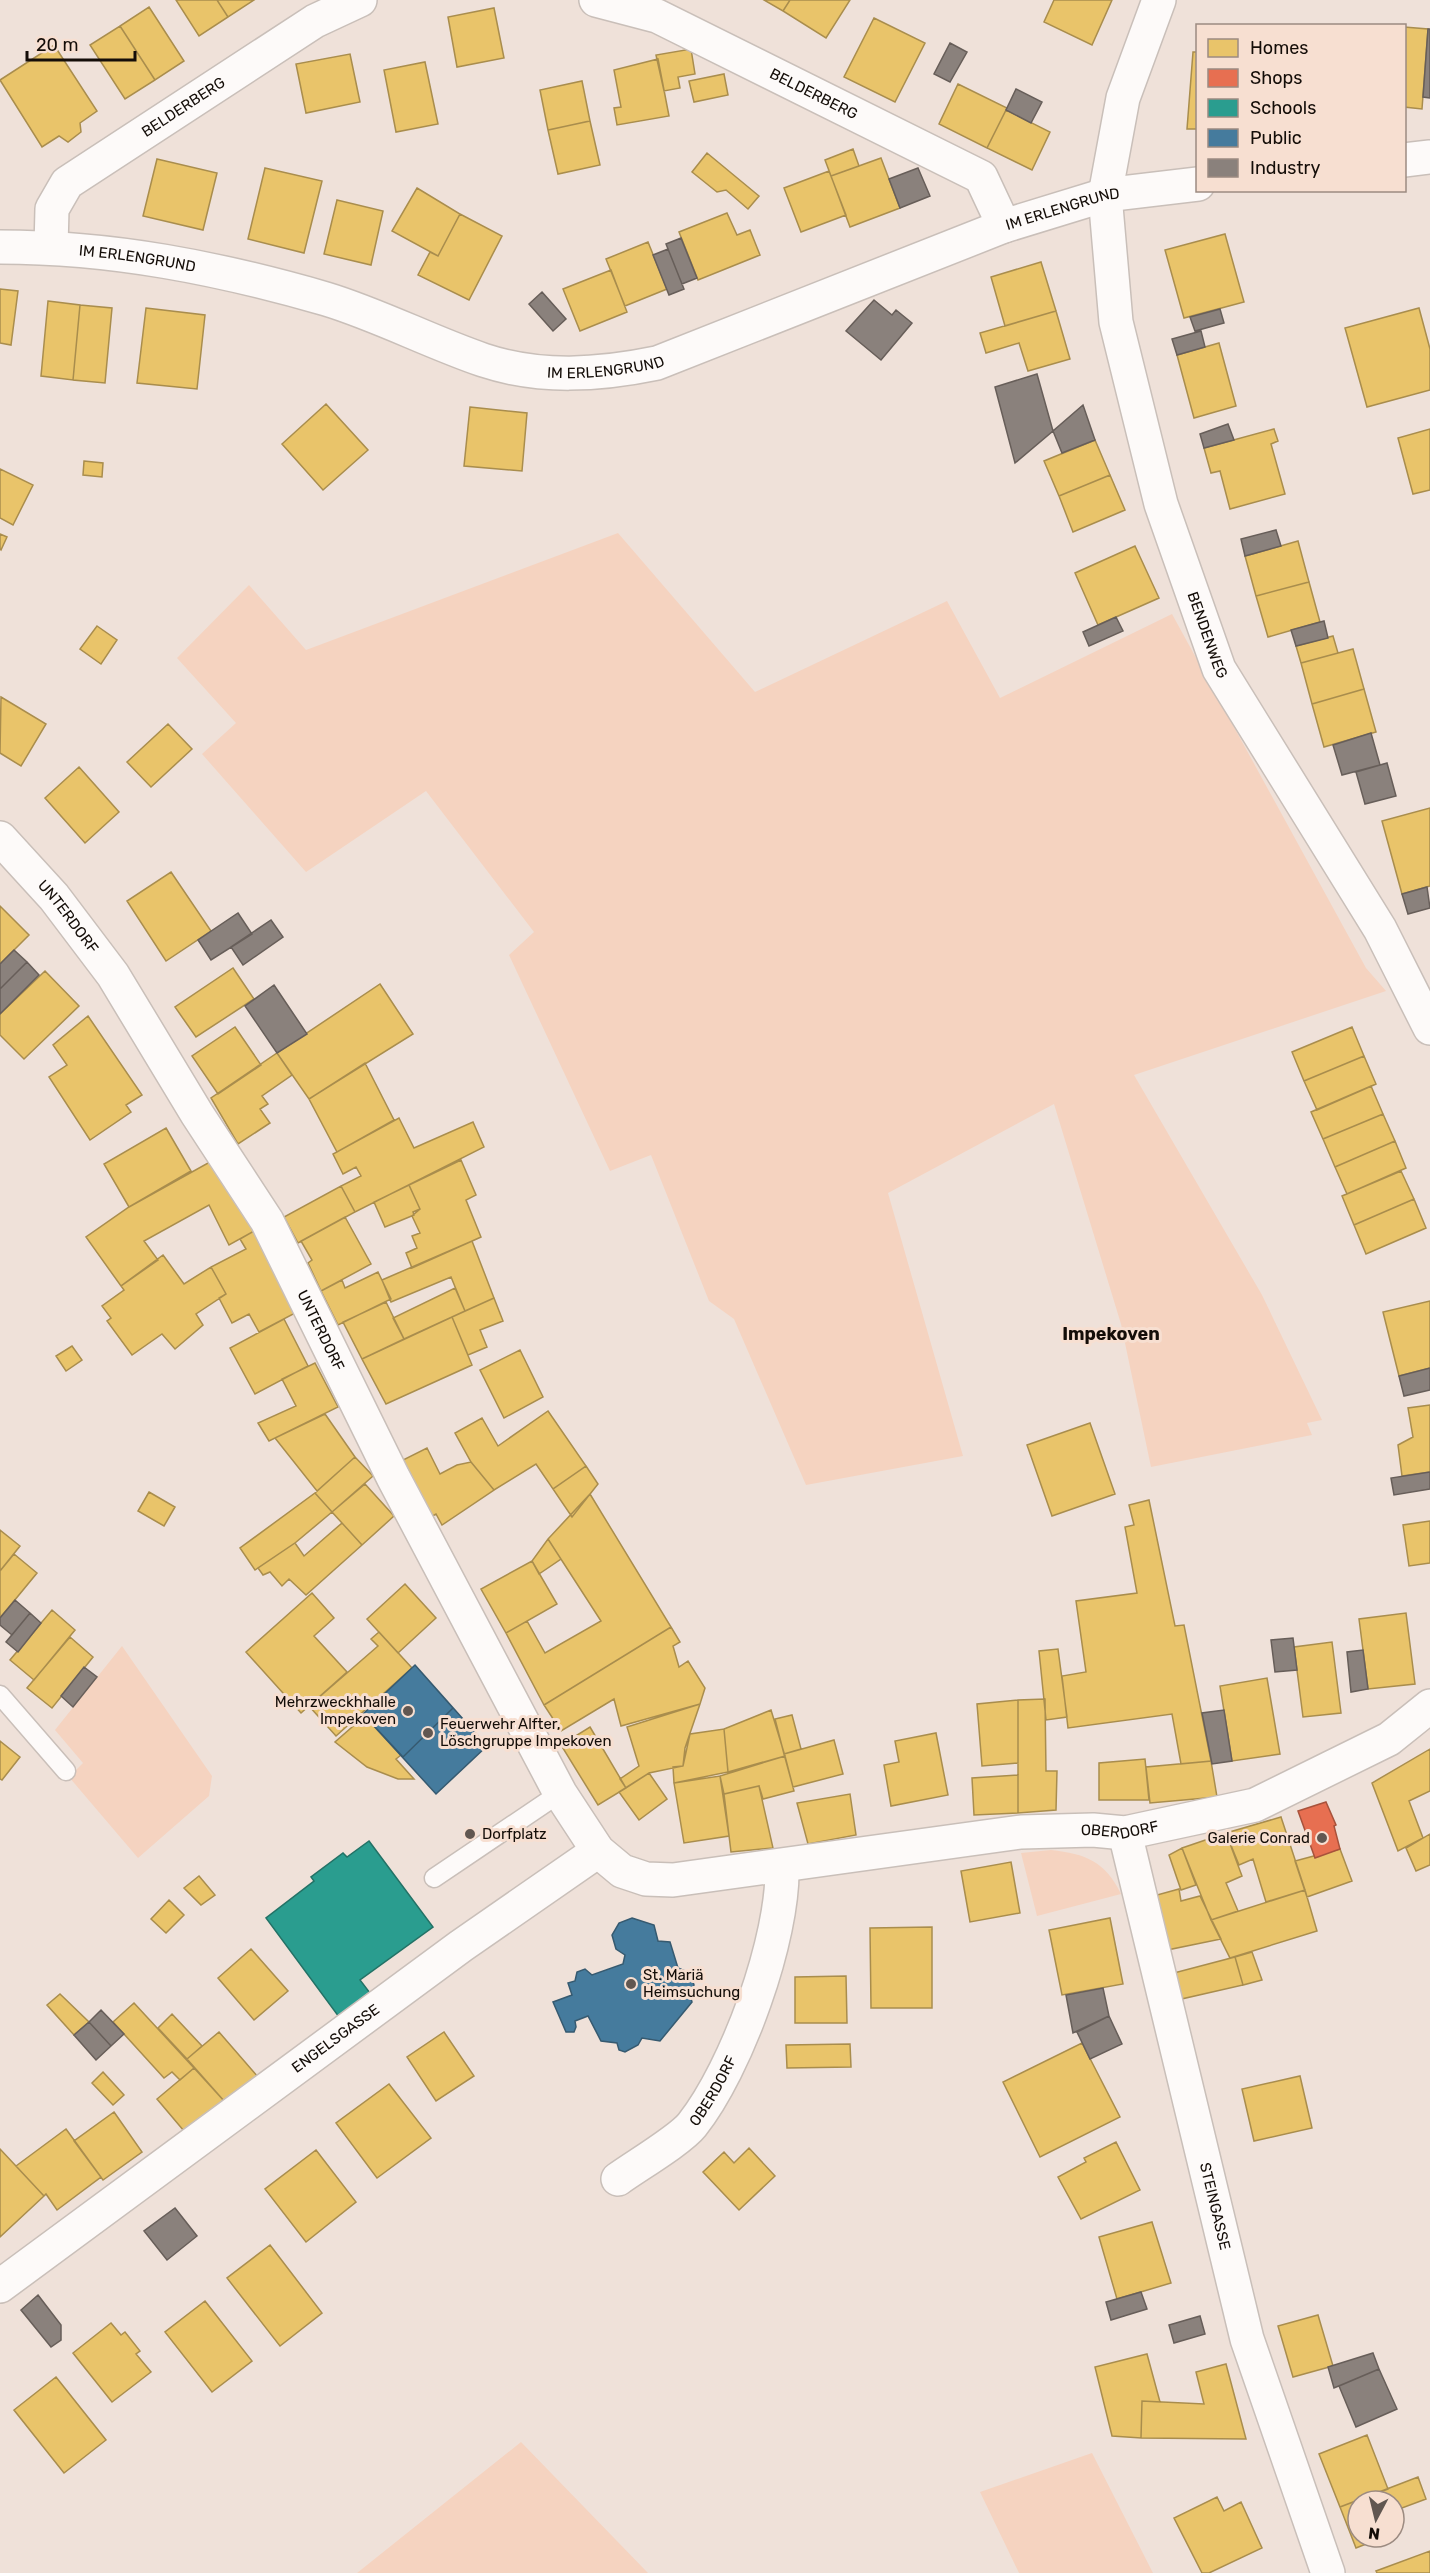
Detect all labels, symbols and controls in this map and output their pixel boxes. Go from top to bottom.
scale bar [27,24,135,62]
legend [1196,24,1406,192]
text: 20 m [36,34,78,56]
text: Homes [1250,37,1308,59]
street label: BELDERBERG [767,64,861,123]
text: Shops [1250,67,1302,89]
street label: BELDERBERG [138,73,228,141]
text: Schools [1250,97,1316,119]
text: Public [1250,127,1302,149]
text: Industry [1250,157,1320,179]
street label: IM ERLENGRUND [1003,184,1120,234]
street label: IM ERLENGRUND [78,241,197,276]
street label: IM ERLENGRUND [546,352,667,382]
street label: BENDENWEG [1184,589,1232,682]
street label: UNTERDORF [34,876,102,957]
street label: UNTERDORF [293,1287,348,1374]
district label: Impekoven [1062,1323,1160,1345]
place label: Mehrzweckhhalle Impekoven [275,1693,396,1728]
marker: Mehrzweckhhalle Impekoven [401,1704,415,1718]
place label: Feuerwehr Alfter, Löschgruppe Impekoven [440,1715,612,1750]
marker: Feuerwehr Alfter, Löschgruppe Impekoven [421,1726,435,1740]
street label: OBERDORF [1081,1817,1160,1843]
place label: Dorfplatz [482,1825,547,1843]
marker: Dorfplatz [463,1827,477,1841]
place label: Galerie Conrad [1208,1829,1310,1847]
marker: Galerie Conrad [1315,1831,1329,1845]
place label: St. Mariä Heimsuchung [643,1966,740,2001]
marker: St. Mariä Heimsuchung [624,1977,638,1991]
street label: ENGELSGASSE [288,2000,383,2077]
street label: OBERDORF [685,2053,740,2130]
street label: STEINGASSE [1196,2161,1234,2252]
north arrow [1346,2489,1406,2549]
text: N [1367,2523,1381,2544]

